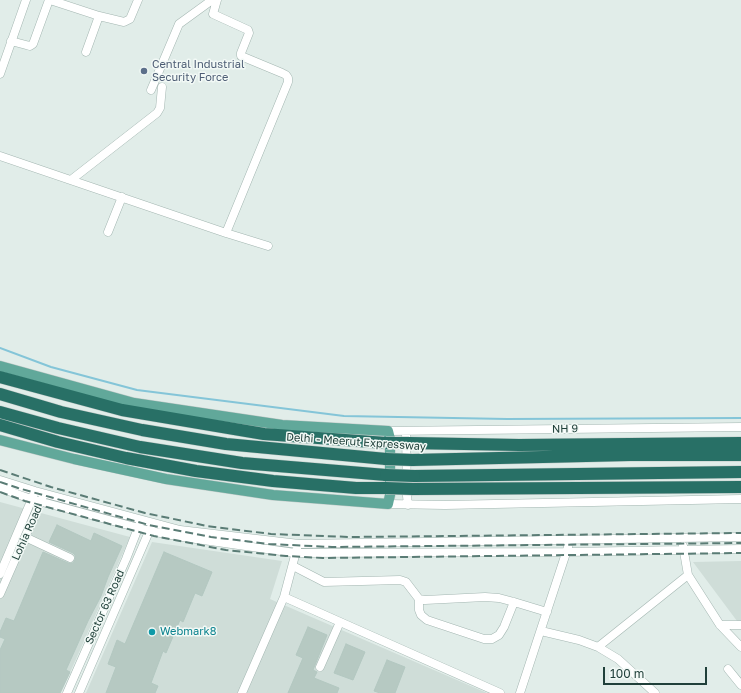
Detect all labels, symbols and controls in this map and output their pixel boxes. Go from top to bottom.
place label: Central Industrial Security Force [152,58,244,84]
marker: Central Industrial Security Force [139,66,149,76]
street label: NH 9 [552,422,578,436]
street label: Delhi - Meerut Expressway [286,431,426,453]
street label: Lohia Road [9,504,45,562]
street label: Sector 63 Road [83,568,127,646]
place label: Webmark8 [160,625,216,639]
marker: Webmark8 [147,627,157,637]
scale bar [605,659,709,685]
text: 100 m [610,666,644,681]

